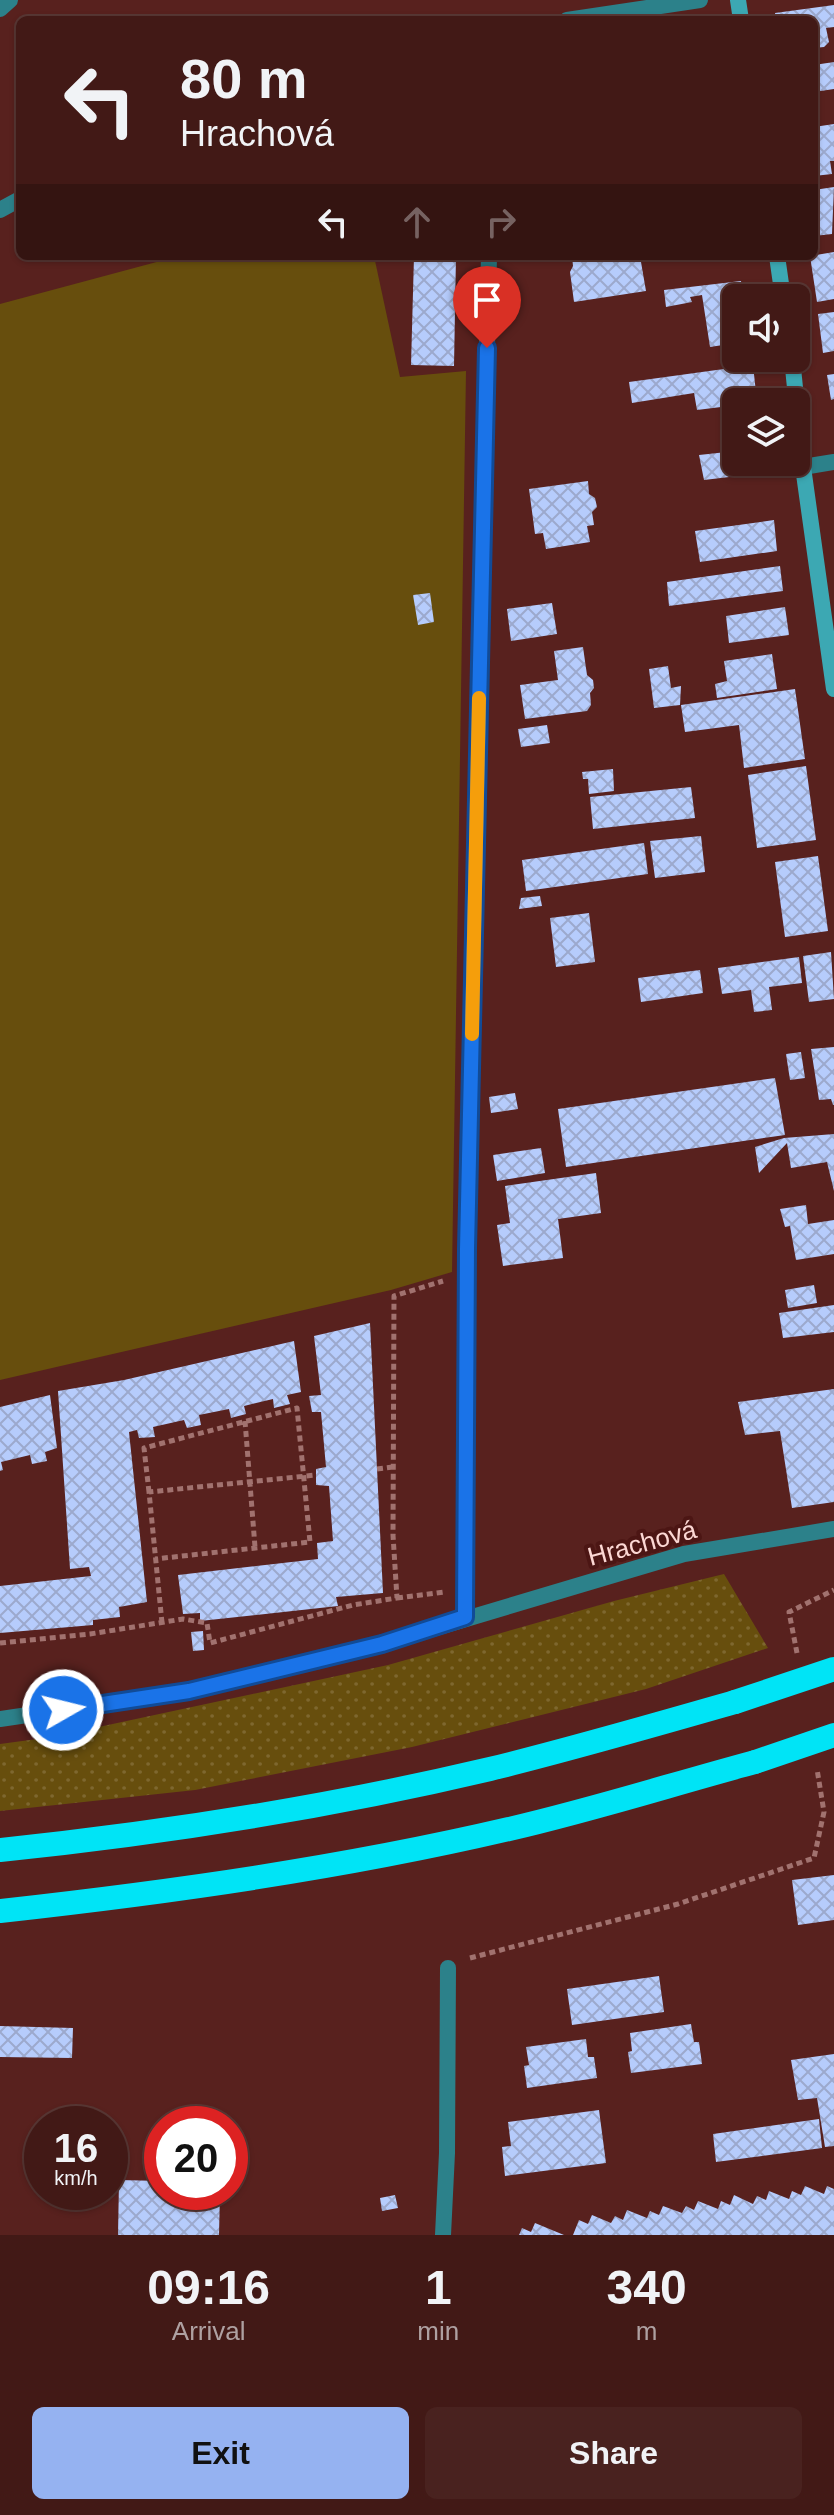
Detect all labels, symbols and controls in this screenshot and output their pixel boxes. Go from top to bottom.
text: 80 m [180,47,308,110]
icon: left [48,48,152,152]
text: Hrachová [180,113,334,154]
icon: left [311,200,355,244]
icon: ahead [395,200,439,244]
icon: right [479,200,523,244]
pin [453,266,521,348]
icon: arrive [465,278,509,322]
map controls [722,284,810,476]
button: sound [722,284,810,372]
button: layers [722,388,810,476]
street label: Hrachová [584,1514,700,1572]
position arrow [21,1668,105,1752]
speed limit sign: 20 [144,2106,248,2210]
text: 16 [54,2126,98,2170]
text: km/h [54,2167,98,2189]
text: 09:16 [147,2261,270,2314]
text: 1 [425,2261,452,2314]
text: 340 [607,2261,687,2314]
text: Arrival [172,2316,246,2346]
text: min [417,2316,459,2346]
text: m [636,2316,657,2346]
button: Exit [32,2407,409,2499]
button: Share [425,2407,802,2499]

